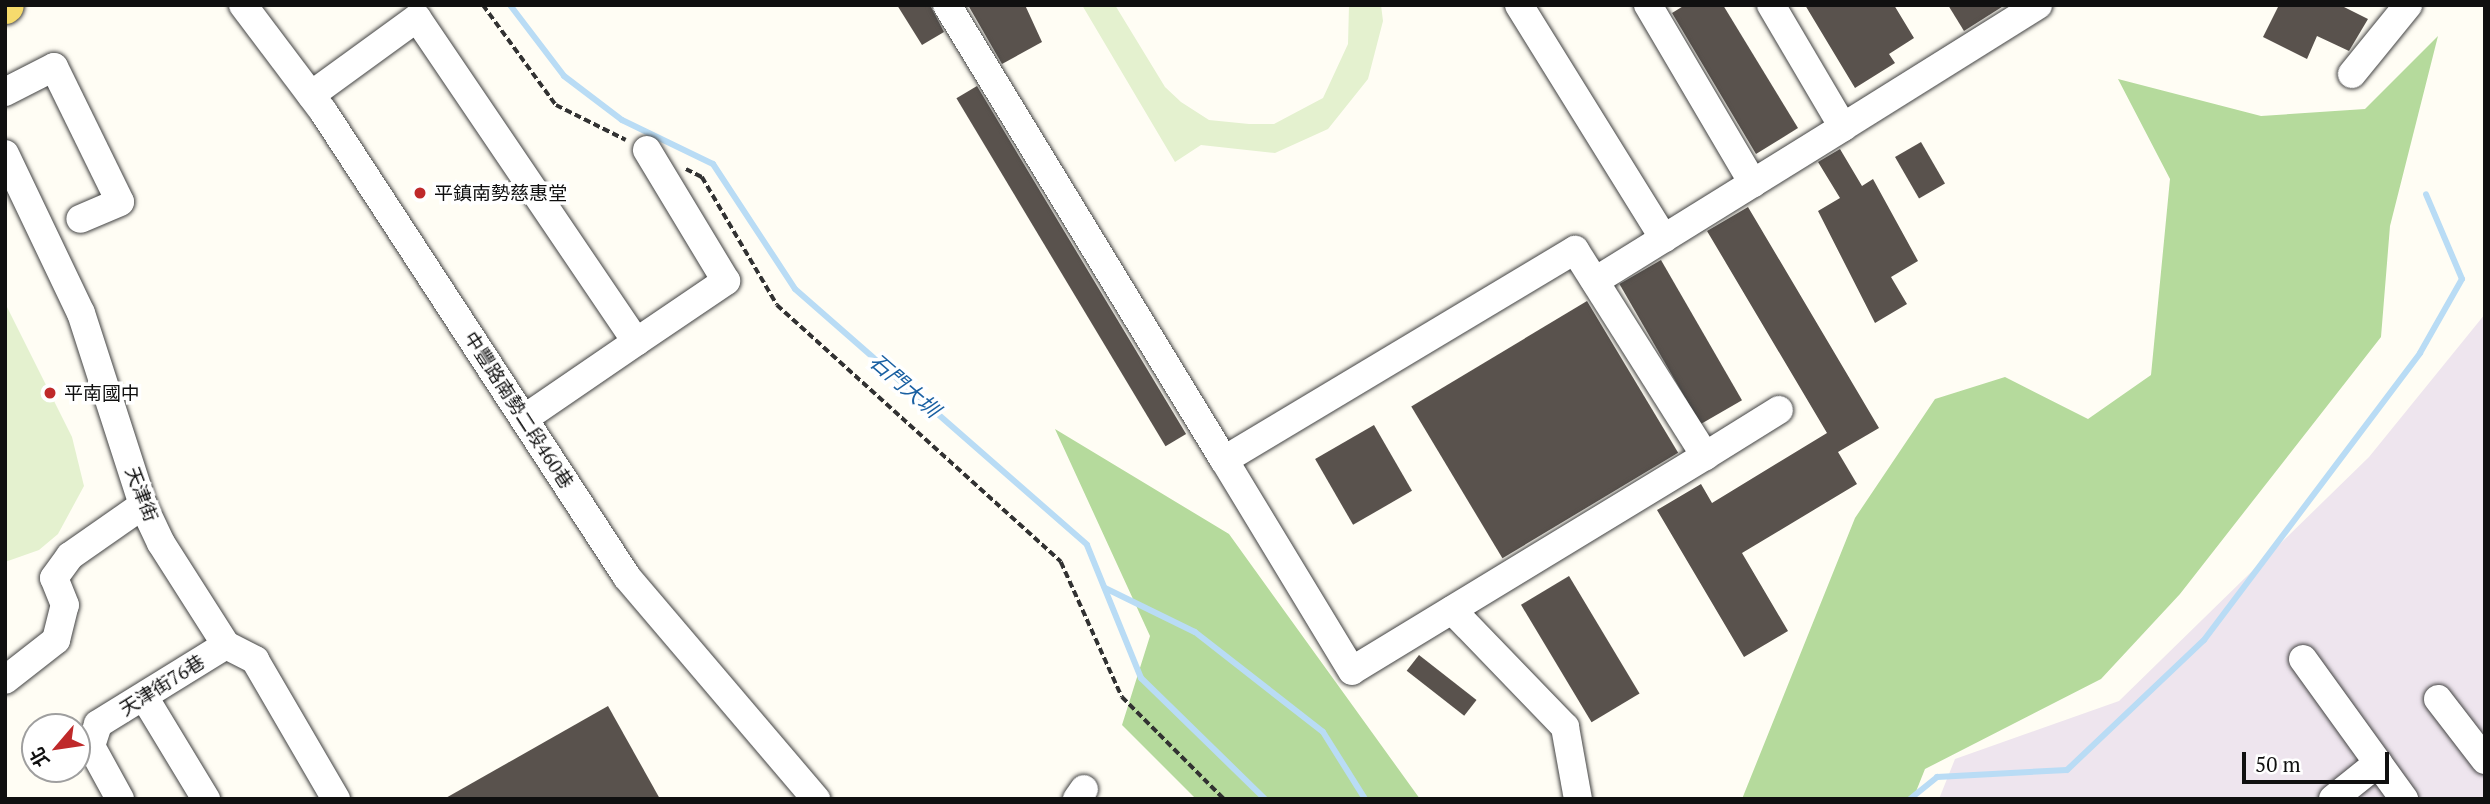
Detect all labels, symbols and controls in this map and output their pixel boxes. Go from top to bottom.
place label: 平鎮南勢慈惠堂 [434,182,567,204]
marker: 平鎮南勢慈惠堂 [412,185,428,201]
street label: 中豐路南勢二段460巷 [460,327,578,493]
water label: 石門大圳 [865,348,945,422]
place label: 平南國中 [64,382,140,404]
marker: 平南國中 [42,385,58,401]
street label: 天津街 [121,463,163,525]
street label: 天津街76巷 [115,650,209,720]
north arrow [21,713,91,783]
scale bar [2245,738,2392,782]
text: 北 [23,743,54,772]
text: 50 m [2255,750,2301,778]

